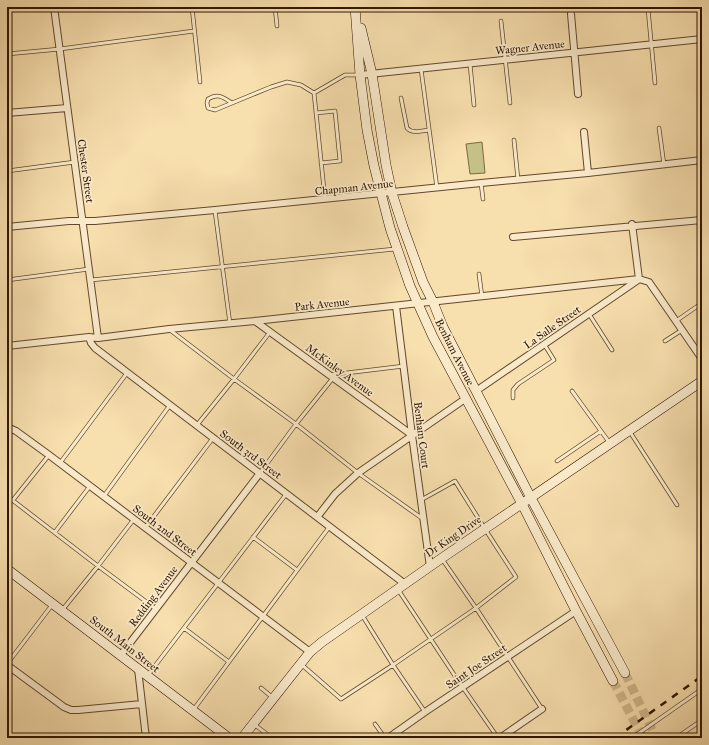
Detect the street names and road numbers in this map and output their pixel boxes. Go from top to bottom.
street label: Wagner Avenue [495,37,566,58]
street label: Chester Street [75,138,96,204]
street label: Chapman Avenue [314,177,394,198]
street label: Park Avenue [294,295,351,314]
street label: La Salle Street [521,303,583,352]
street label: Benham Avenue [432,317,477,388]
street label: McKinley Avenue [303,341,376,400]
street label: Benham Court [411,401,432,469]
street label: South 3rd Street [217,427,284,482]
street label: South 2nd Street [130,502,199,559]
street label: Dr King Drive [423,513,484,560]
street label: Redding Avenue [126,563,181,629]
street label: South Main Street [87,613,162,676]
street label: Saint Joe Street [444,641,510,692]

